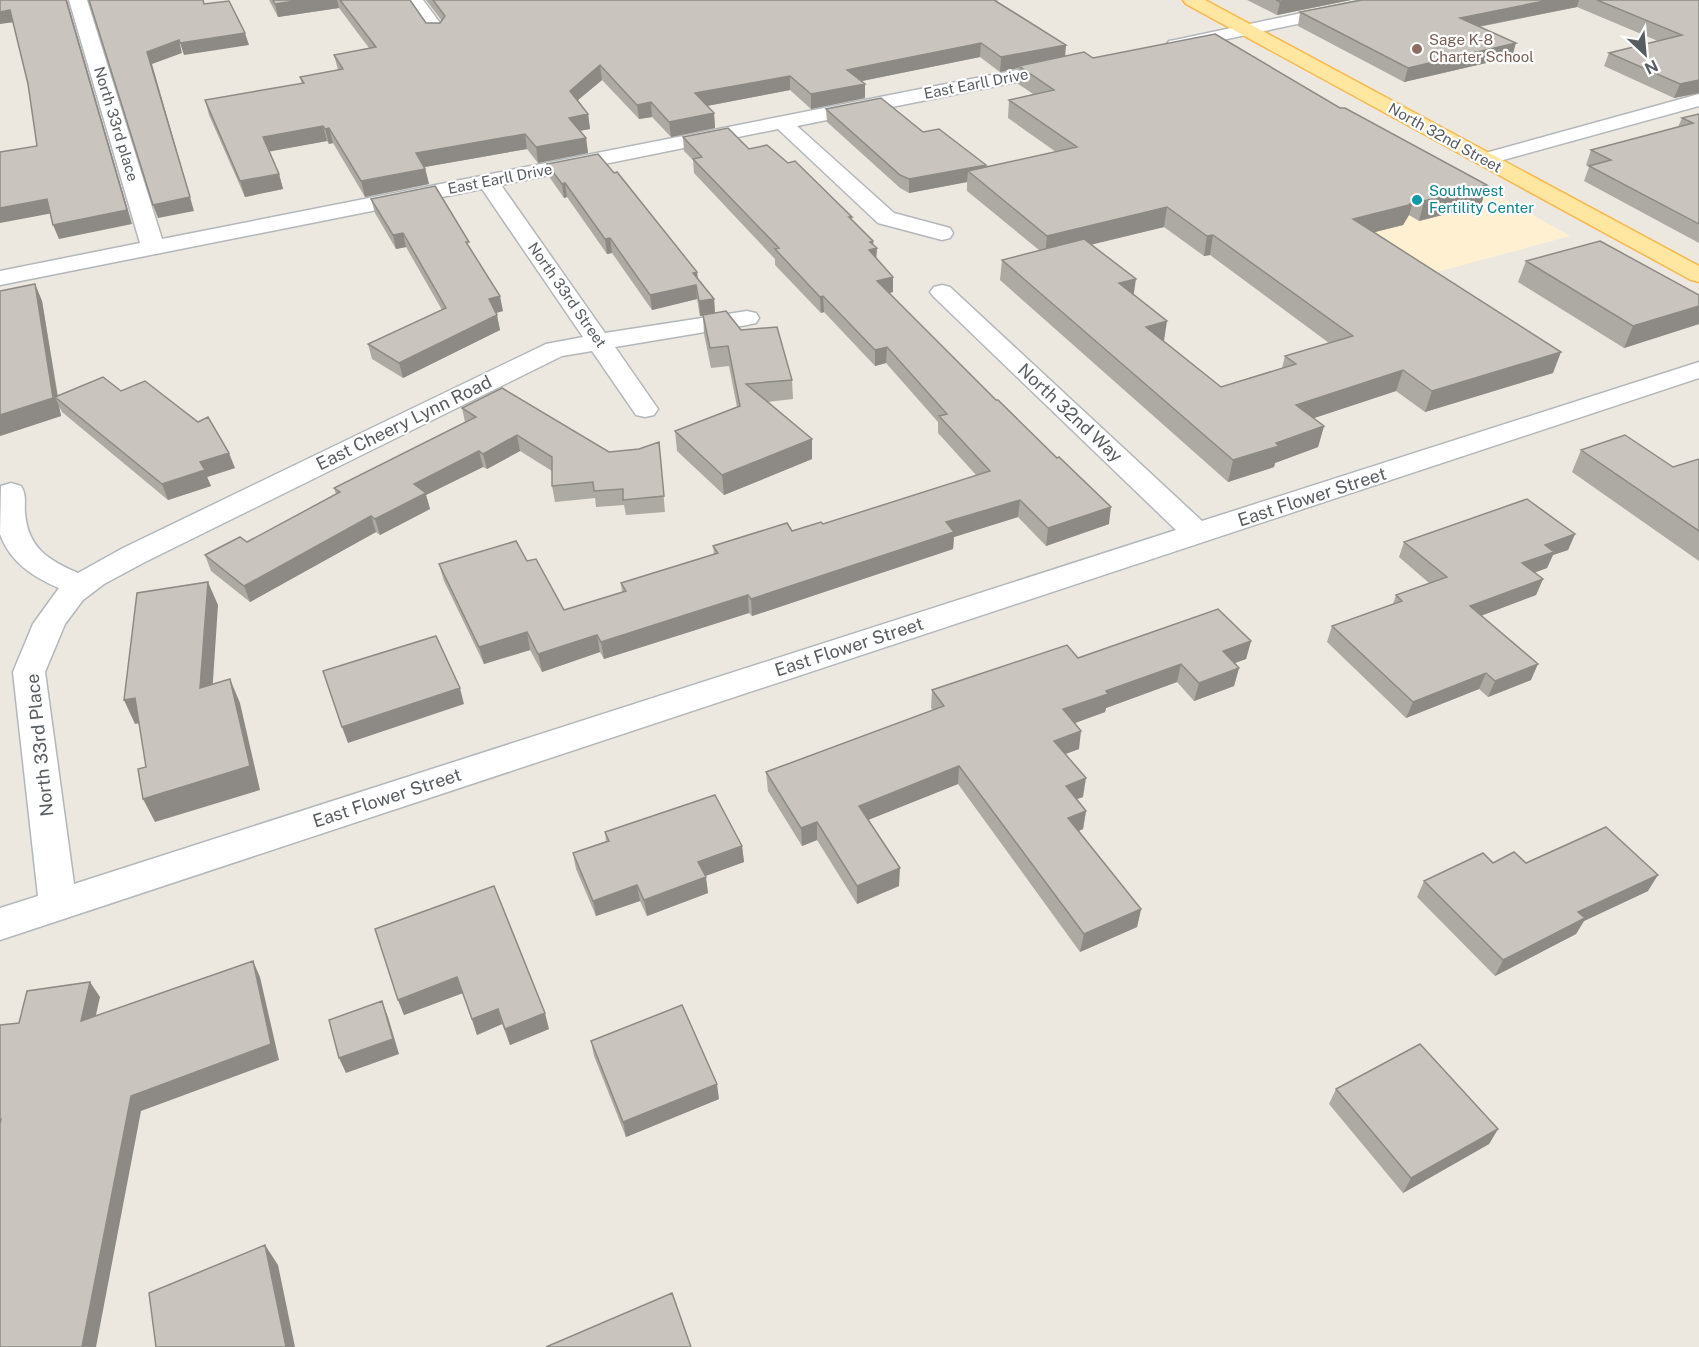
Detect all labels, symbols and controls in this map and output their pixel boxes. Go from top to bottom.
north arrow [1615,24,1675,84]
place label: Sage K-8 Charter School [1429,31,1534,65]
marker: Sage K-8 Charter School [1410,42,1424,56]
text: N [1642,56,1661,78]
street label: North 33rd place [91,65,142,183]
street label: East Earll Drive [922,65,1030,102]
street label: North 32nd Street [1386,99,1505,176]
street label: East Earll Drive [446,160,554,197]
place label: Southwest Fertility Center [1429,182,1534,216]
marker: Southwest Fertility Center [1410,193,1424,207]
street label: North 33rd Street [525,239,610,351]
street label: North 32nd Way [1014,359,1127,467]
street label: East Cheery Lynn Road [313,371,495,474]
street label: East Flower Street [1235,463,1389,530]
street label: East Flower Street [772,613,926,680]
street label: North 33rd Place [22,673,57,817]
street label: East Flower Street [310,764,464,831]

